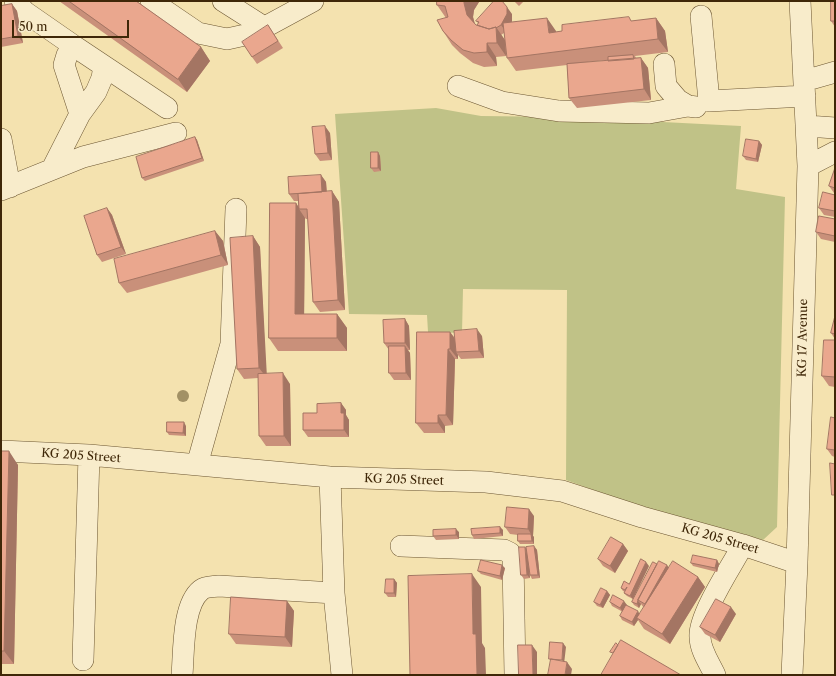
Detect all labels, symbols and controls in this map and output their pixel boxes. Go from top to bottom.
scale bar [14,12,131,38]
text: 50 m [19,19,48,34]
street label: KG 17 Avenue [795,299,811,377]
street label: KG 205 Street [41,446,121,466]
street label: KG 205 Street [364,471,444,489]
street label: KG 205 Street [680,521,760,557]

